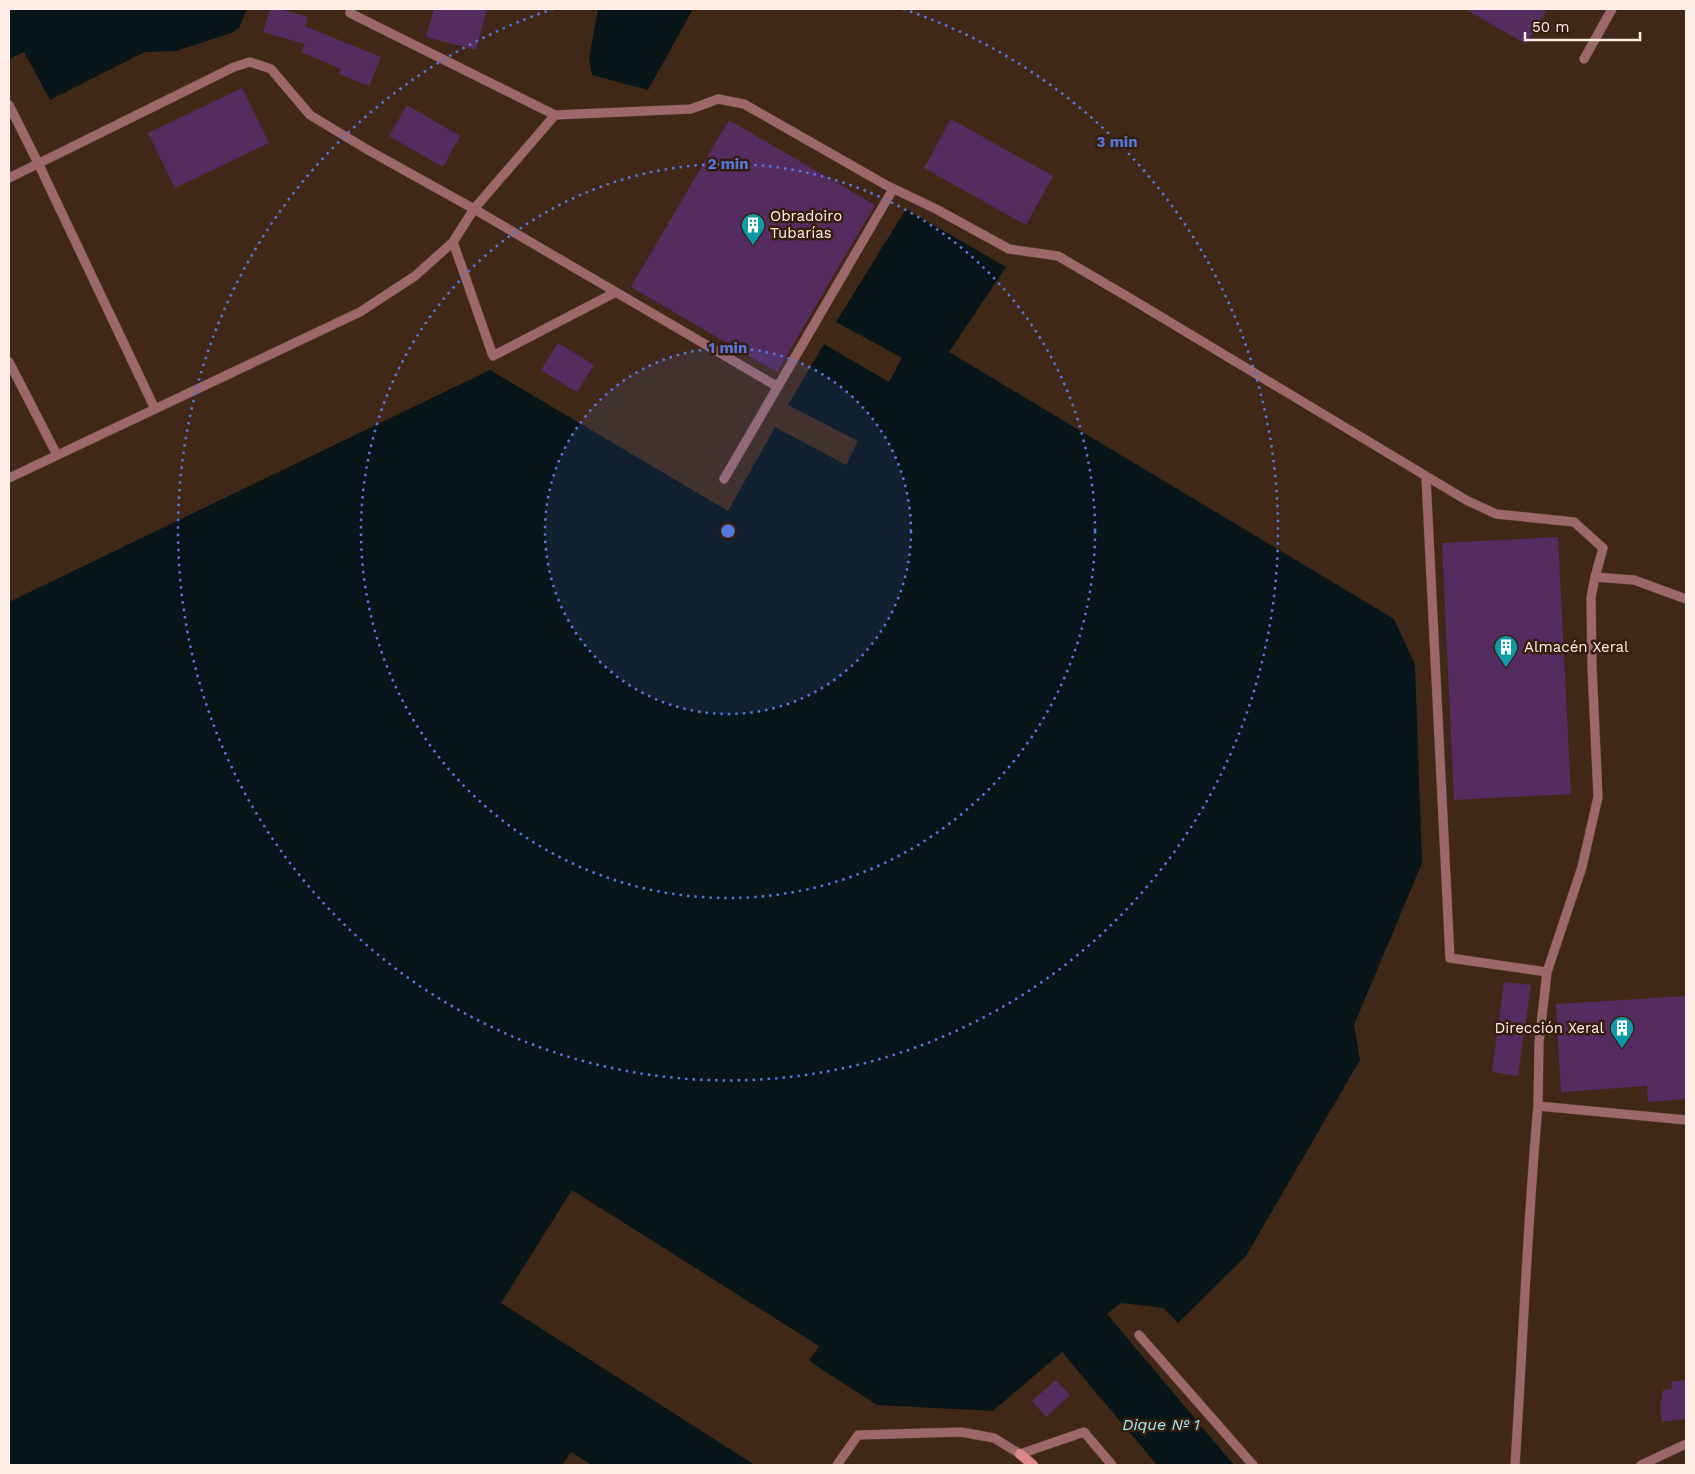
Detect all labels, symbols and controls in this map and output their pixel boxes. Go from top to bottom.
scale bar [1525,10,1640,42]
text: 50 m [1532,18,1569,36]
text: 3 min [1097,133,1137,151]
text: 2 min [707,155,749,173]
place label: Obradoiro Tubarías [770,207,842,242]
building icon: Obradoiro Tubarías [740,212,766,246]
text: 1 min [709,339,747,357]
centre of rings [719,522,737,540]
building icon: Almacén Xeral [1493,634,1519,668]
place label: Almacén Xeral [1524,638,1629,656]
building icon: Dirección Xeral [1609,1015,1635,1049]
place label: Dirección Xeral [1495,1019,1604,1037]
water label: Dique Nº 1 [1122,1415,1200,1434]

